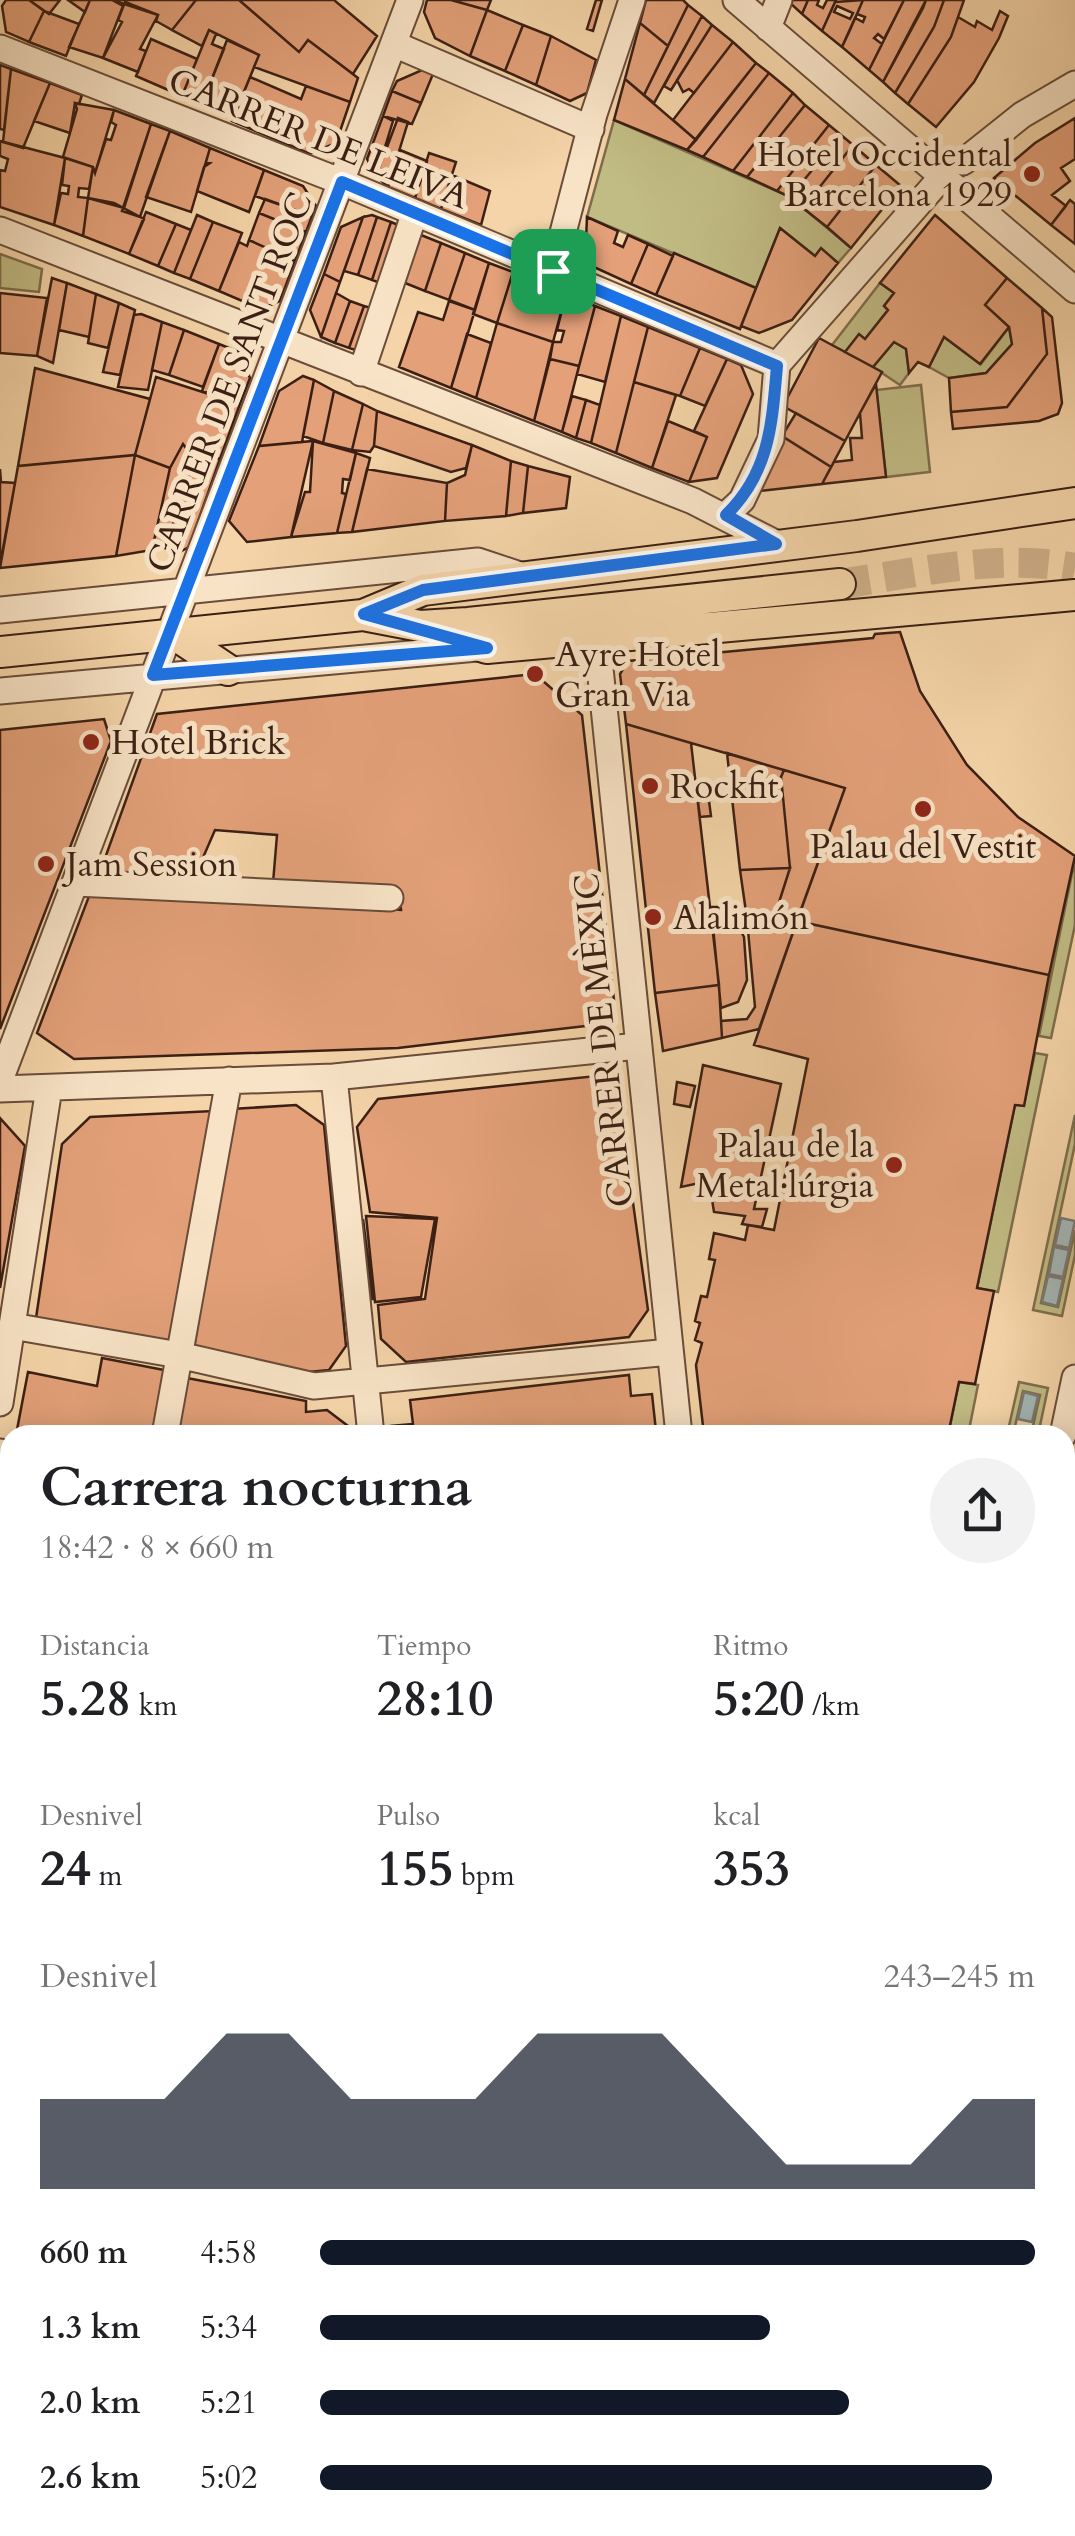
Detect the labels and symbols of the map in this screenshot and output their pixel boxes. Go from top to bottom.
street label: CARRER DE LEIVA [161,57,476,221]
place label: Hotel Occidental Barcelona 1929 [757,131,1012,219]
marker: Hotel Occidental Barcelona 1929 [1021,163,1043,185]
street label: CARRER DE SANT ROC [135,185,325,579]
pin [511,229,596,314]
place label: Ayre Hotel Gran Via [555,631,721,719]
marker: Ayre Hotel Gran Via [524,663,546,685]
place label: Hotel Brick [111,719,286,767]
marker: Hotel Brick [80,731,102,753]
place label: Rockfit [670,763,779,811]
marker: Rockfit [639,775,661,797]
marker: Palau del Vestit [912,798,934,820]
place label: Palau del Vestit [810,823,1036,871]
place label: Jam Session [61,841,238,889]
marker: Jam Session [35,853,57,875]
street label: CARRER DE MÈXIC [563,870,645,1209]
place label: Alalimón [673,894,809,942]
marker: Alalimón [642,906,664,928]
place label: Palau de la Metal·lúrgia [696,1122,874,1210]
marker: Palau de la Metal·lúrgia [883,1154,905,1176]

